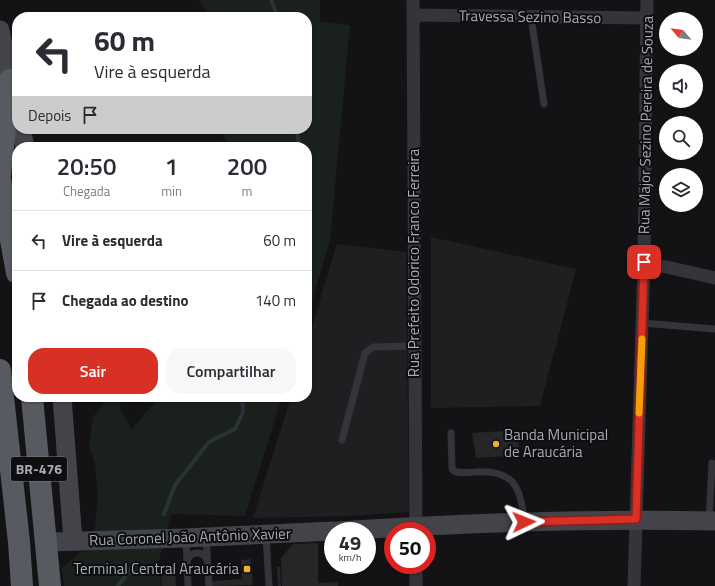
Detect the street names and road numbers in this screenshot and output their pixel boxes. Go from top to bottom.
street label: Travessa Sezino Basso [459,4,601,29]
street label: Rua Major Sezino Pereira de Souza [632,15,659,234]
street label: Rua Prefeito Odorico Franco Ferreira [402,148,425,377]
road number: BR-476 [11,457,67,481]
street label: Rua Coronel João Antônio Xavier [89,521,291,552]

